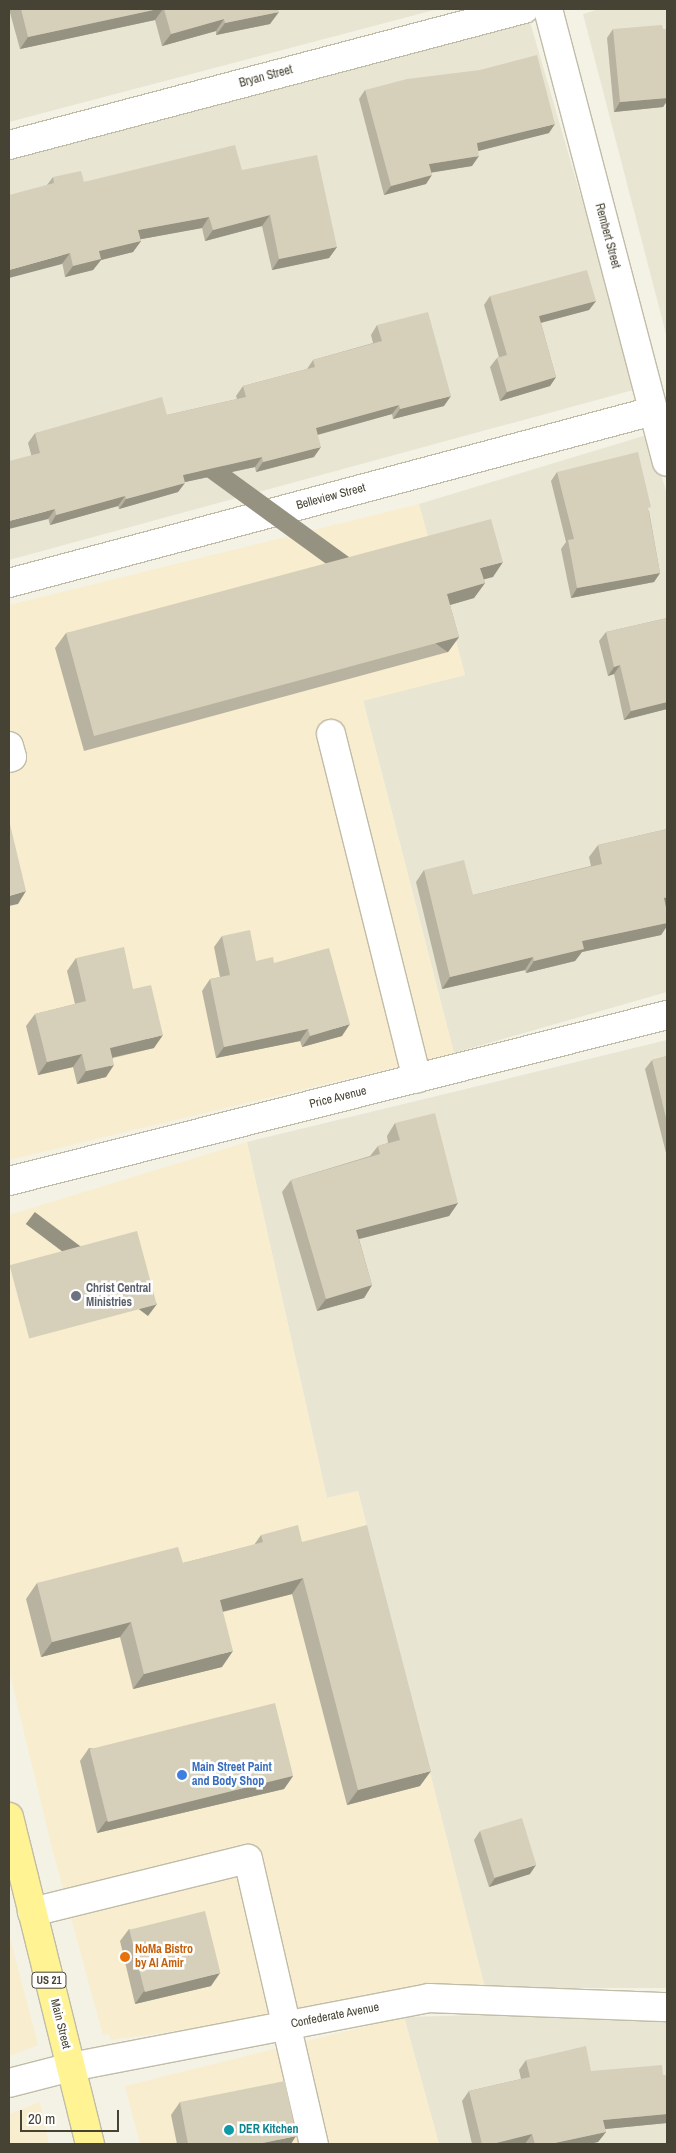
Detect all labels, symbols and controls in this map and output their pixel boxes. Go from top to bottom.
street label: Bryan Street [238,63,294,91]
street label: Rembert Street [591,202,623,270]
street label: Belleview Street [295,481,367,513]
street label: Price Avenue [308,1084,368,1112]
place label: Christ Central Ministries [86,1282,151,1310]
marker: Christ Central Ministries [70,1290,82,1302]
place label: Main Street Paint and Body Shop [192,1761,272,1789]
marker: Main Street Paint and Body Shop [176,1769,188,1781]
place label: NoMa Bistro by Al Amir [135,1943,193,1971]
marker: NoMa Bistro by Al Amir [119,1951,131,1963]
road number: US 21 [30,1972,68,1988]
street label: Main Street [47,1998,73,2050]
street label: Confederate Avenue [289,2000,381,2032]
scale bar [22,2100,121,2132]
text: 20 m [28,2108,55,2129]
place label: DER Kitchen [239,2123,299,2137]
marker: DER Kitchen [223,2124,235,2136]

